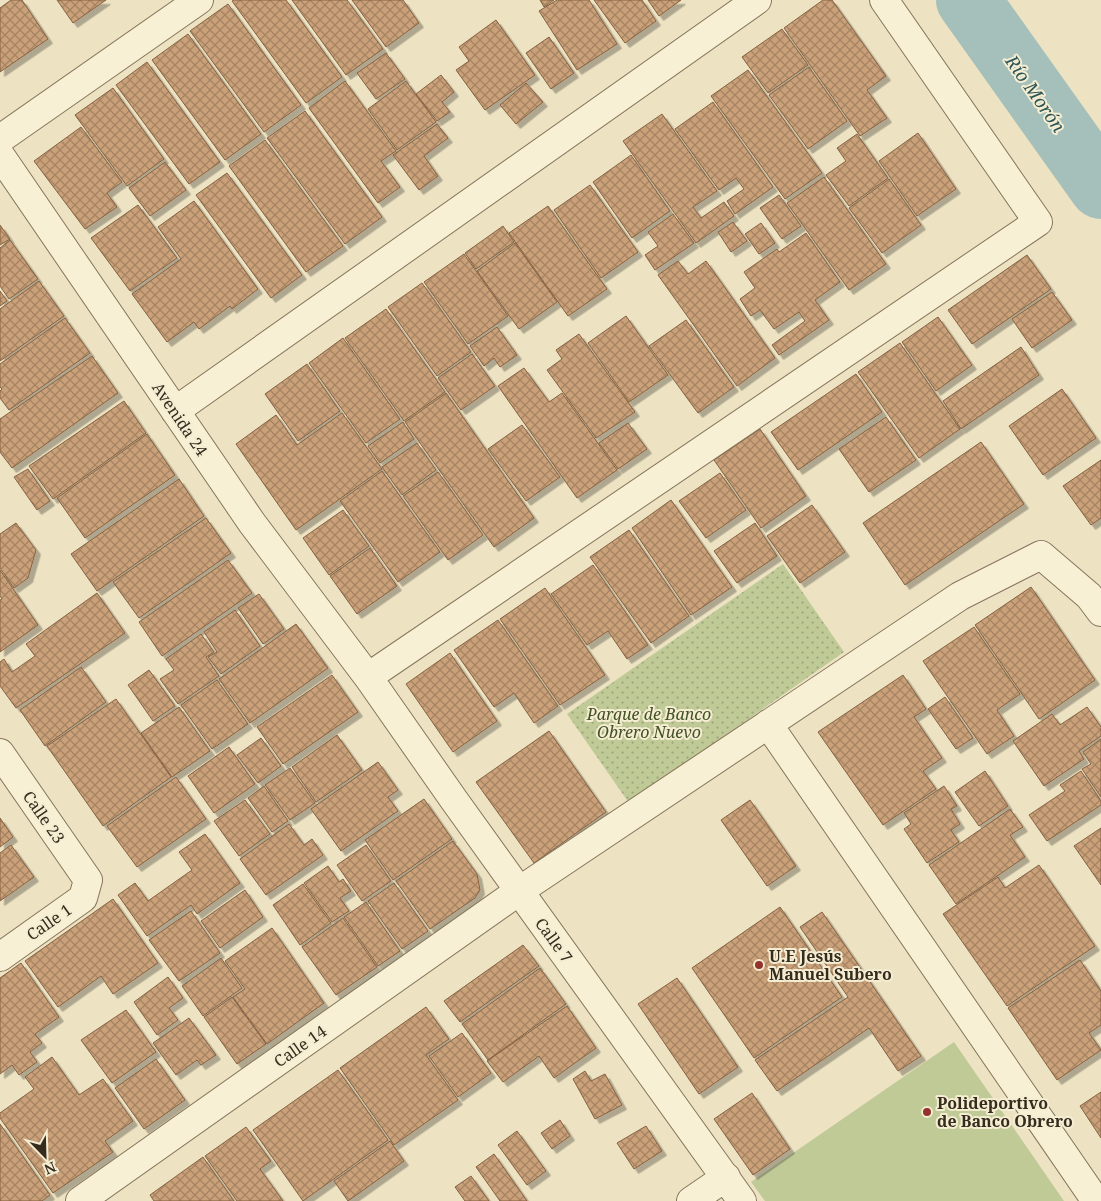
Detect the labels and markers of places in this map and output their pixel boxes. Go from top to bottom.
place label: U.E Jesús Manuel Subero [769,945,892,985]
marker: U.E Jesús Manuel Subero [753,959,765,971]
place label: Polideportivo de Banco Obrero [937,1092,1073,1132]
marker: Polideportivo de Banco Obrero [921,1106,933,1118]

